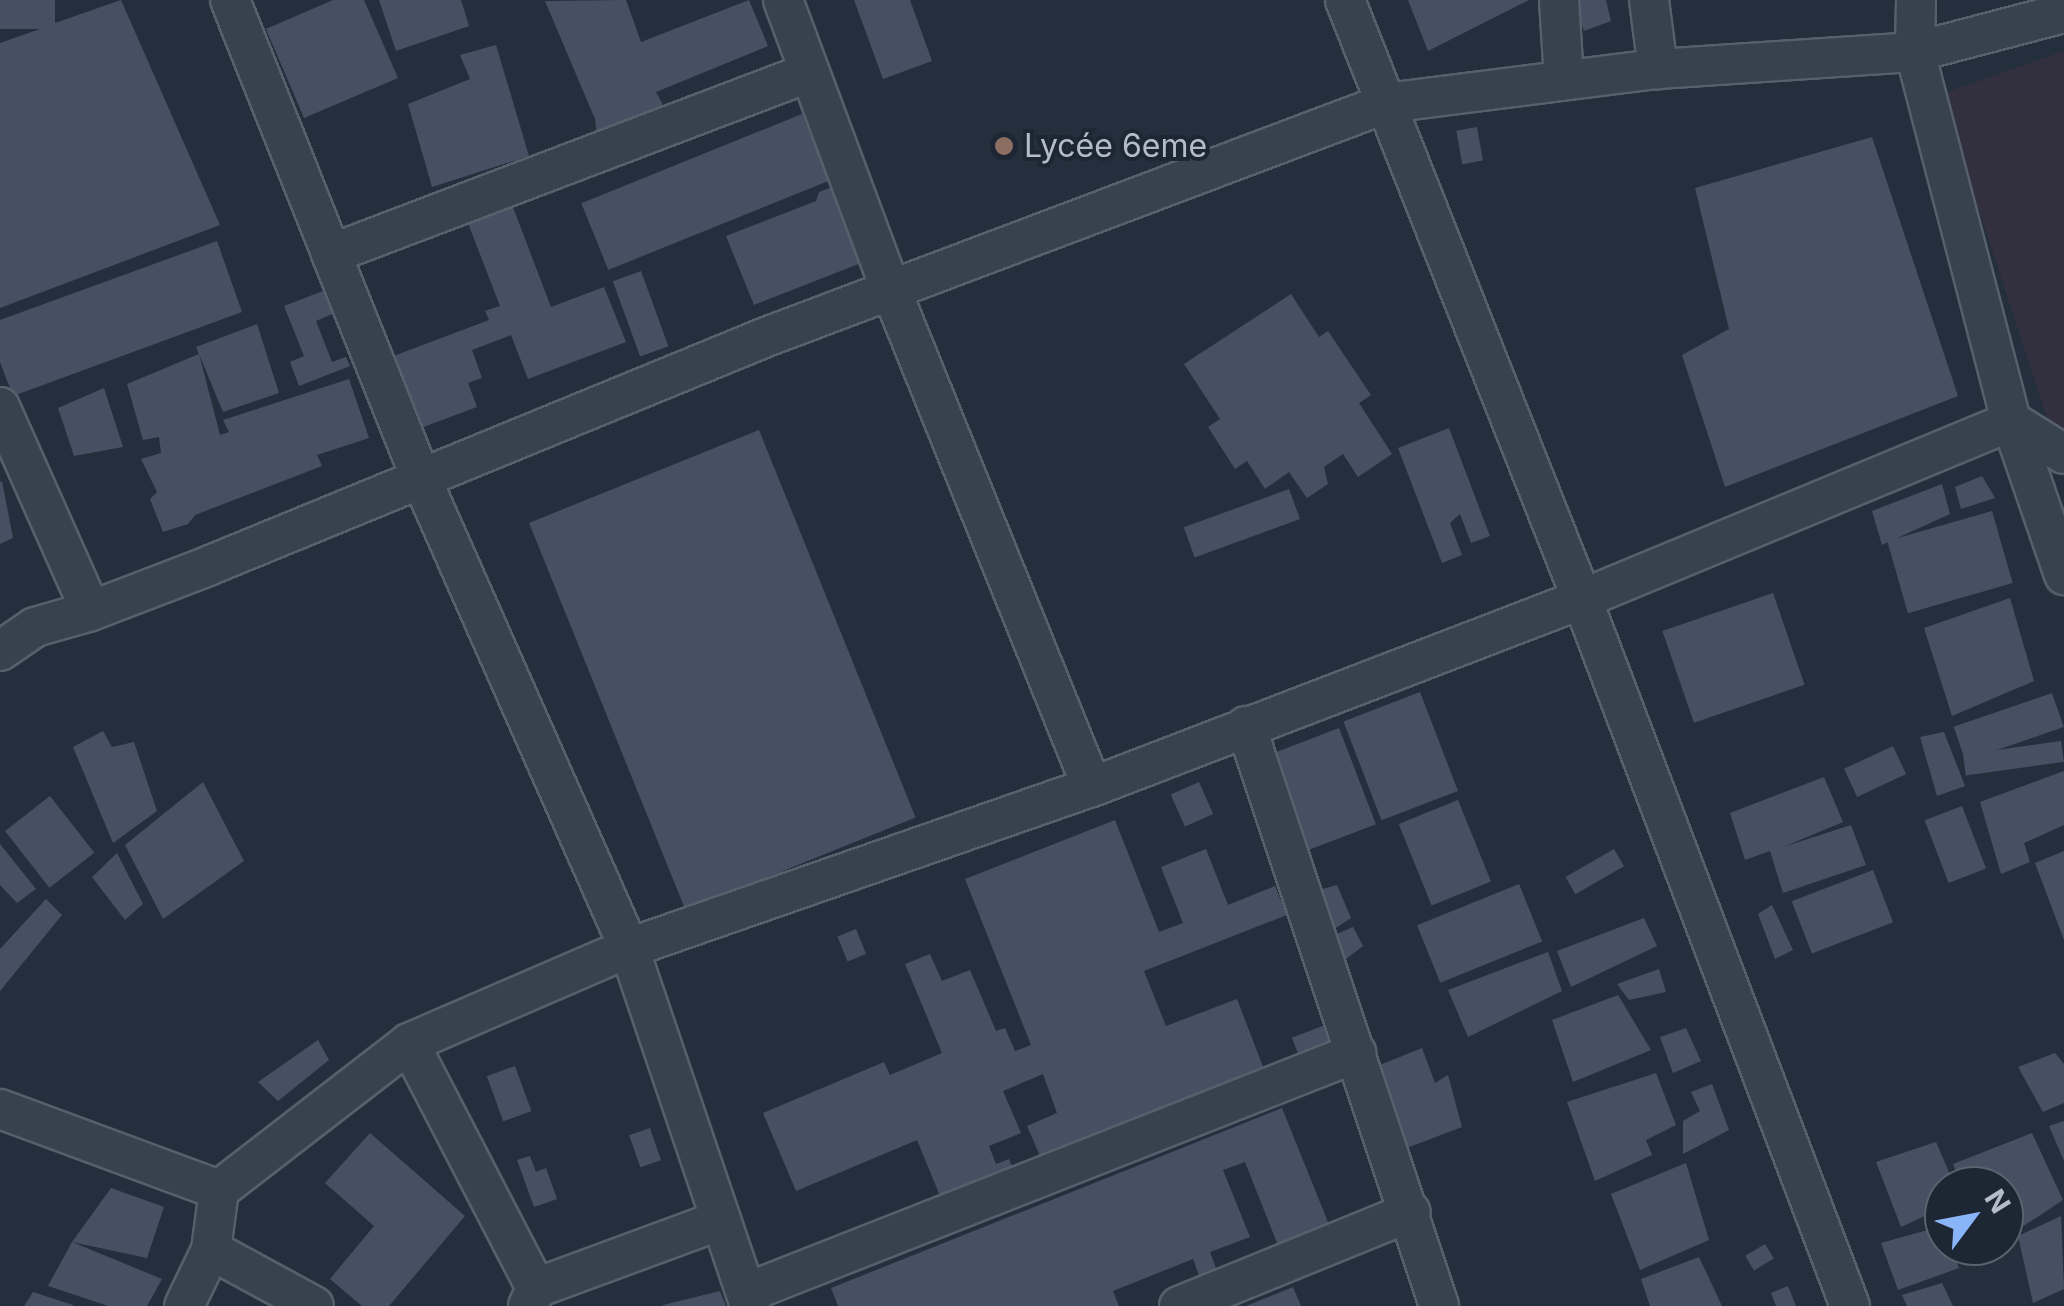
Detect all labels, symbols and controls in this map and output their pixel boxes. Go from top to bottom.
place label: Lycée 6eme [1024,127,1207,165]
marker: Lycée 6eme [993,135,1015,157]
north arrow [1924,1166,2024,1266]
text: N [1978,1183,2018,1219]

